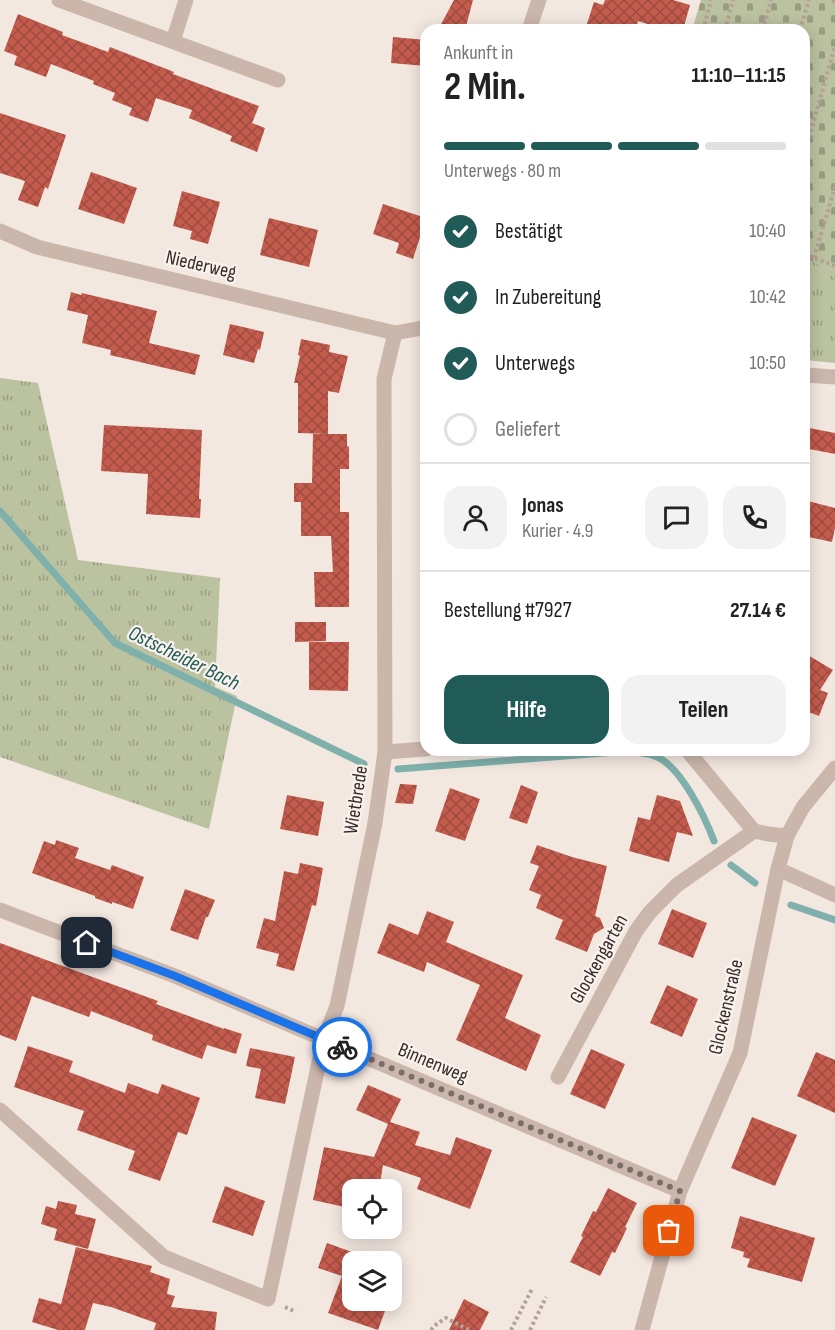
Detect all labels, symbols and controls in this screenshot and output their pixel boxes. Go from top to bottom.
text: Ankunft in [444,41,513,65]
text: 11:10–11:15 [692,62,786,89]
text: 2 Min. [444,64,526,111]
text: Unterwegs · 80 m [444,159,561,183]
icon: check [444,215,477,248]
text: Bestätigt [495,218,563,245]
text: 10:40 [749,219,786,243]
street label: Niederweg [163,245,239,285]
icon: check [444,281,477,314]
text: In Zubereitung [495,284,601,311]
text: 10:42 [750,285,786,309]
icon: check [444,347,477,380]
text: Unterwegs [495,350,575,377]
text: 10:50 [750,351,786,375]
text: Geliefert [495,416,560,443]
button: person [444,486,507,549]
button: chat [645,486,708,549]
button: phone [723,486,786,549]
text: Jonas [522,492,564,519]
text: Kurier · 4.9 [522,519,593,543]
text: Bestellung #7927 [444,597,571,624]
text: 27.14 € [730,597,786,624]
water label: Ostscheider Bach [124,620,244,696]
button: Hilfe [444,675,609,744]
button: Teilen [621,675,786,744]
street label: Wietbrede [339,764,373,836]
street label: Glockengarten [565,910,633,1008]
pin [61,917,112,968]
icon: home [70,926,103,959]
street label: Glockenstraße [703,957,749,1057]
courier [312,1017,372,1077]
icon: bike [326,1031,359,1064]
street label: Binnenweg [394,1038,472,1088]
map controls [342,1179,402,1311]
button: locate [342,1179,402,1239]
pin [643,1205,694,1256]
icon: bag [652,1214,685,1247]
button: layers [342,1251,402,1311]

